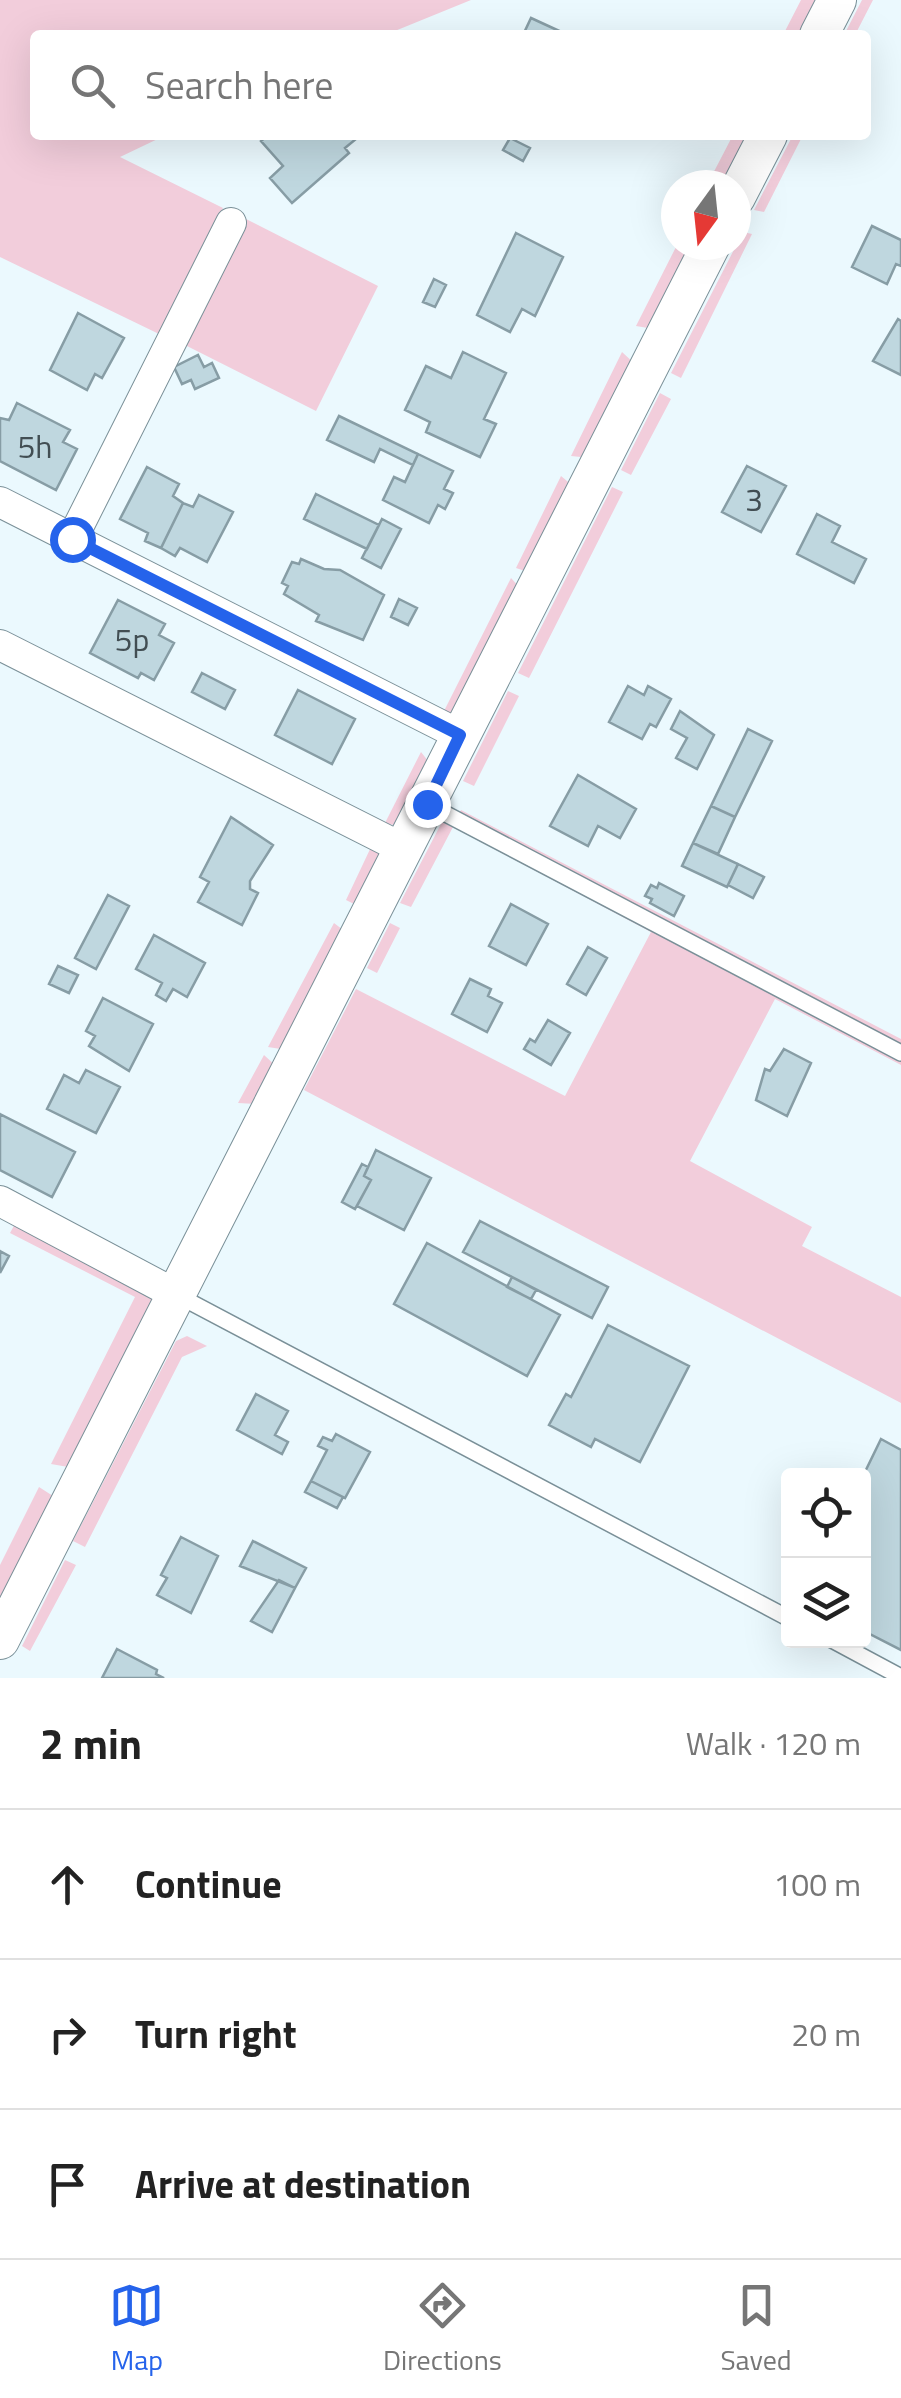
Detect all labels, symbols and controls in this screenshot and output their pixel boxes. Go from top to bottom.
search box [30,30,871,140]
text: Search here [145,56,333,114]
icon: search [65,58,120,113]
north arrow [661,170,751,260]
house number: 5h [17,422,53,470]
house number: 3 [745,475,763,523]
route start [50,517,96,563]
house number: 5p [115,615,149,663]
route end [405,782,451,828]
map controls [781,1468,871,1648]
button: locate [781,1468,871,1558]
button: layers [781,1558,871,1648]
text: 2 min [40,1711,142,1775]
text: Walk · 120 m [686,1719,861,1767]
text: Continue [135,1855,282,1913]
icon: ahead [40,1857,95,1912]
text: 100 m [773,1860,861,1908]
text: Turn right [135,2005,297,2063]
icon: right [40,2007,95,2062]
text: 20 m [791,2010,861,2058]
text: Arrive at destination [135,2155,471,2213]
icon: arrive [40,2157,95,2212]
tab: Map [109,2278,164,2381]
tab: Directions [383,2278,502,2381]
tab: Saved [720,2278,792,2381]

